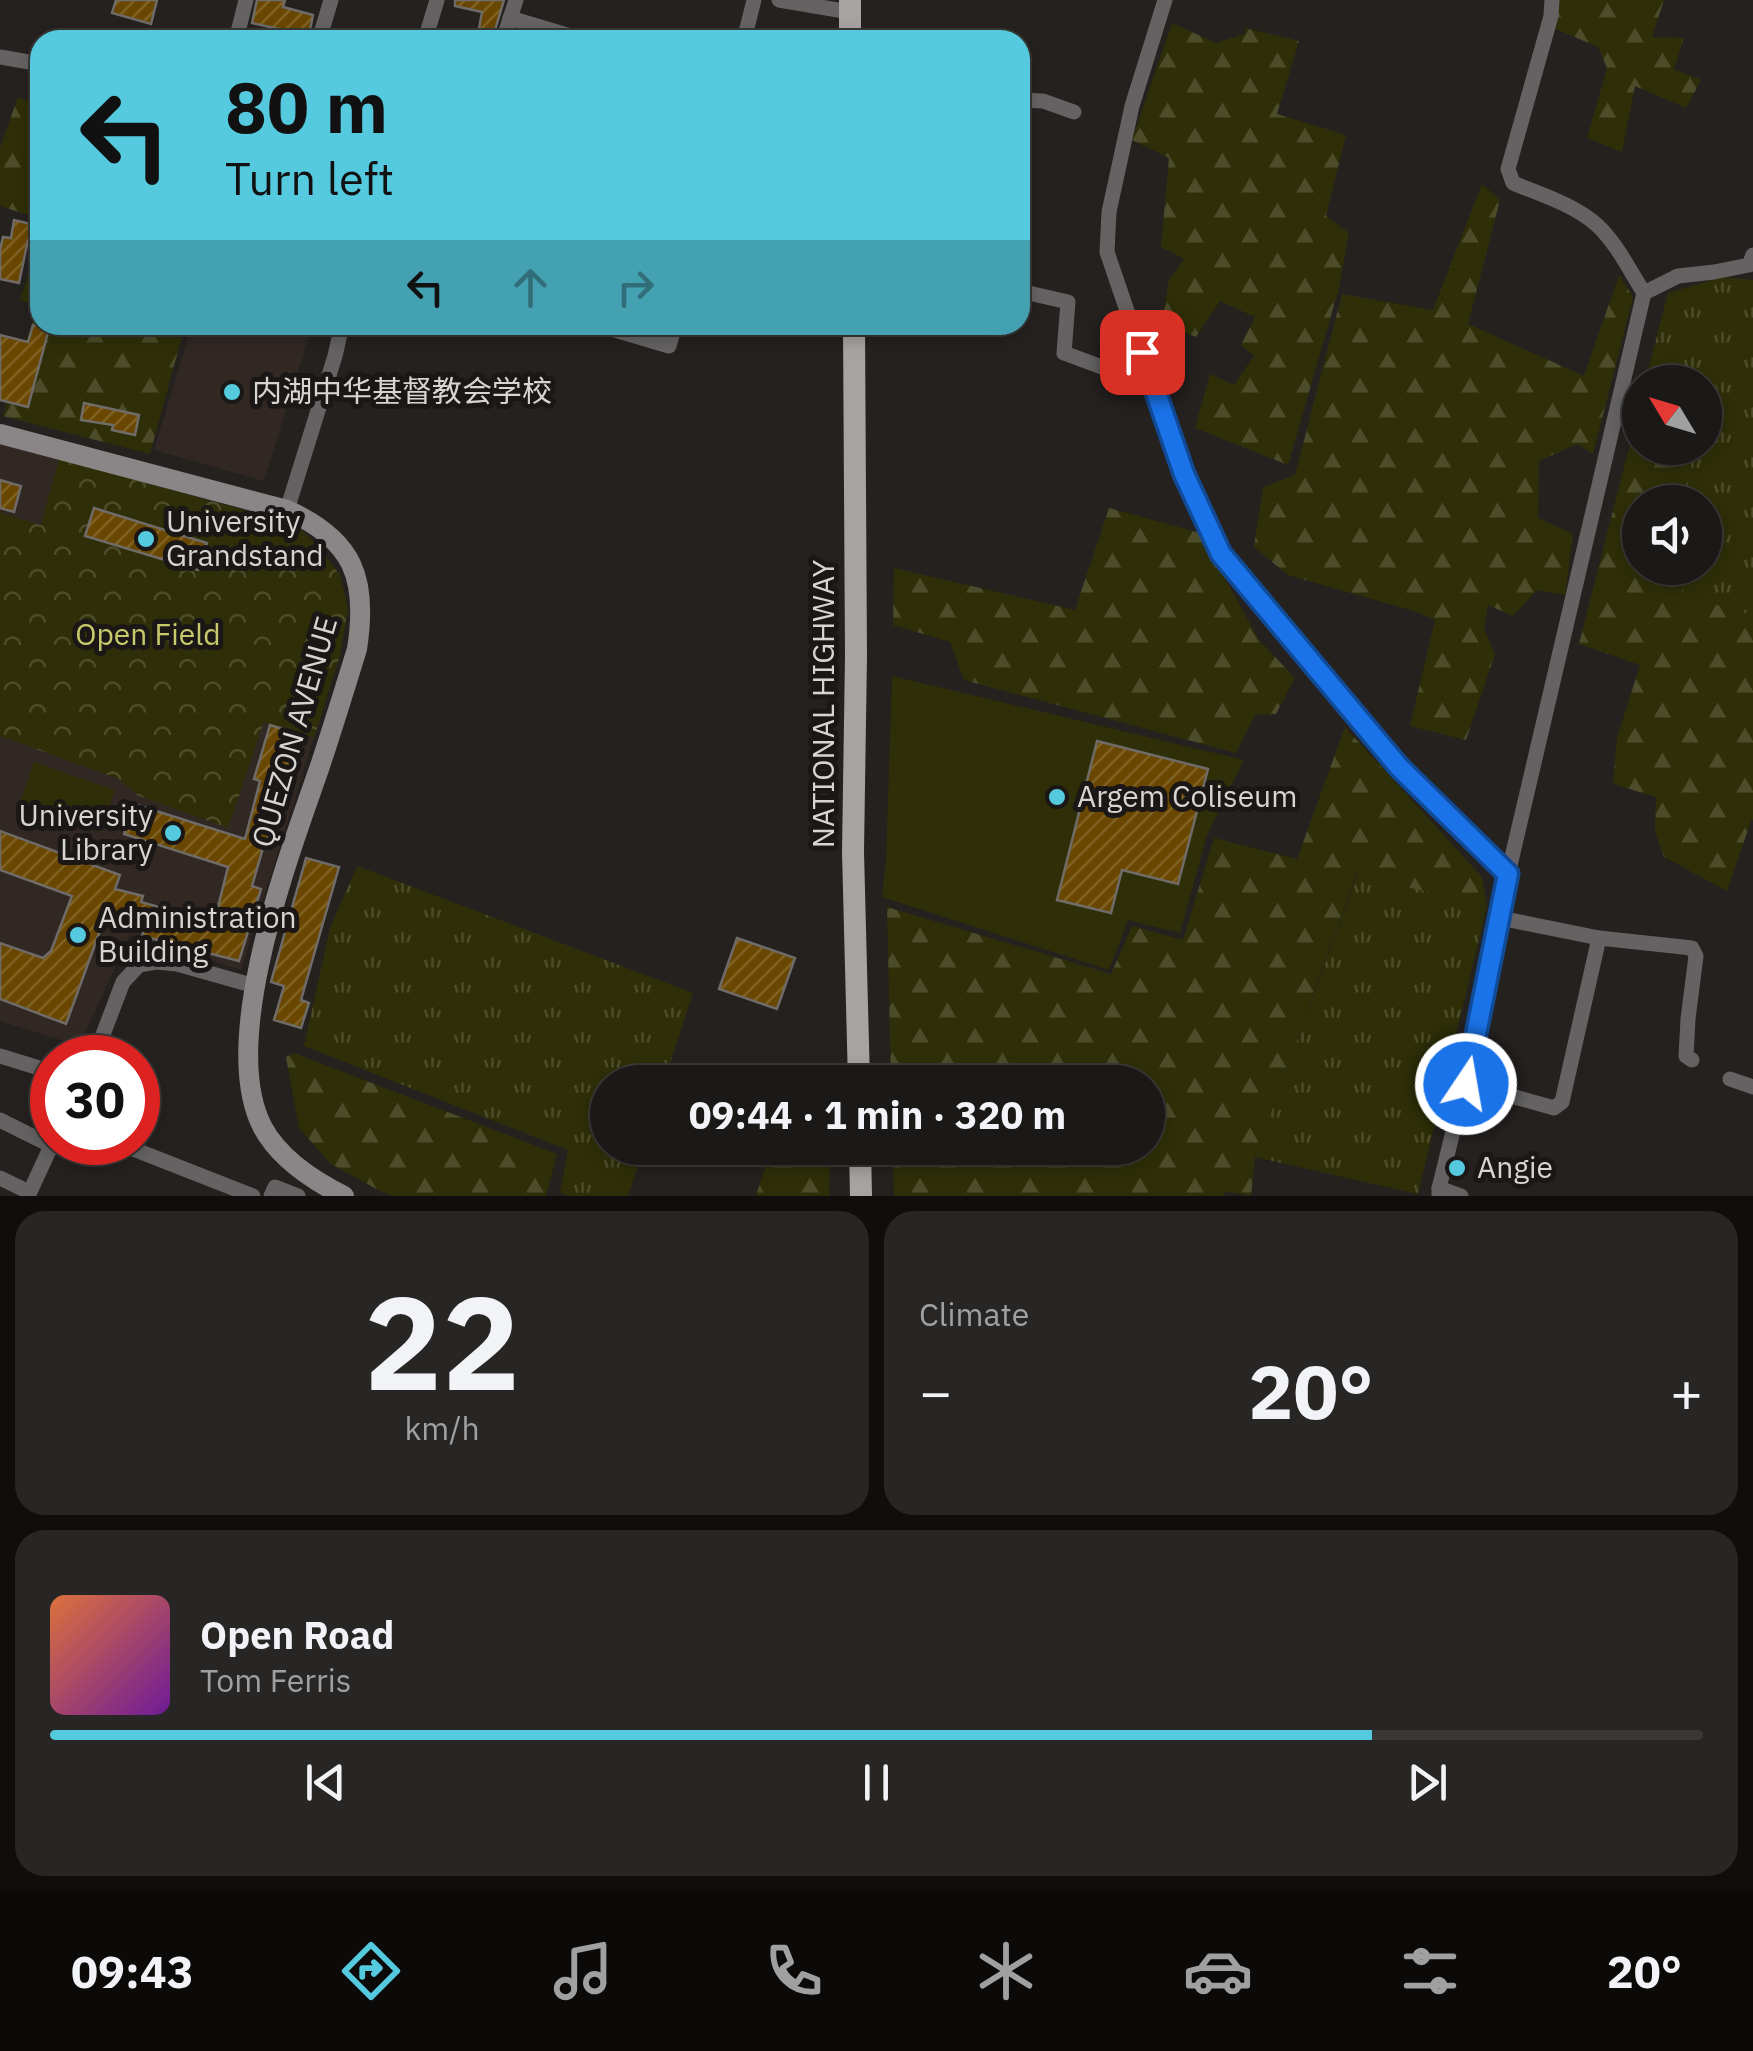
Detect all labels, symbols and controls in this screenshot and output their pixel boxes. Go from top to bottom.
text: 80 m [225,61,388,152]
icon: left [60,70,190,200]
text: Turn left [225,149,394,207]
icon: left [398,260,453,315]
icon: ahead [503,260,558,315]
icon: right [608,260,663,315]
pin [1100,310,1185,395]
icon: arrive [1115,325,1170,380]
north arrow [1622,365,1722,465]
map controls [1622,365,1722,585]
place label: 内湖中华基督教会学校 [252,371,552,410]
marker: 内湖中华基督教会学校 [221,381,243,403]
button: sound [1622,485,1722,585]
place label: University Grandstand [166,501,324,574]
marker: University Grandstand [135,528,157,550]
street label: NATIONAL HIGHWAY [803,560,842,848]
street label: QUEZON AVENUE [242,612,345,852]
park label: Open Field [75,614,221,653]
place label: Argem Coliseum [1077,776,1297,815]
marker: Argem Coliseum [1046,786,1068,808]
place label: University Library [19,795,153,868]
marker: University Library [162,822,184,844]
place label: Administration Building [98,897,297,970]
marker: Administration Building [67,924,89,946]
position arrow [1414,1032,1518,1136]
speed limit sign: 30 [30,1035,160,1165]
text: 09:44 · 1 min · 320 m [689,1090,1066,1139]
place label: Angie [1477,1147,1553,1186]
marker: Angie [1446,1157,1468,1179]
text: 22 [364,1257,520,1426]
text: Climate [919,1293,1029,1335]
text: 20° [1248,1342,1374,1440]
text: − [919,1356,952,1427]
text: + [1670,1356,1703,1427]
text: km/h [404,1407,480,1449]
text: Open Road [200,1610,394,1659]
text: Tom Ferris [200,1659,351,1701]
icon: previous [298,1755,353,1810]
icon: pause [849,1755,904,1810]
icon: next [1400,1755,1455,1810]
icon: directions [336,1936,406,2006]
icon: music [548,1936,618,2006]
icon: phone [759,1936,829,2006]
icon: climate [971,1936,1041,2006]
icon: car [1183,1936,1253,2006]
icon: filters [1395,1936,1465,2006]
text: 09:43 [71,1942,194,2000]
text: 20° [1607,1942,1682,2000]

